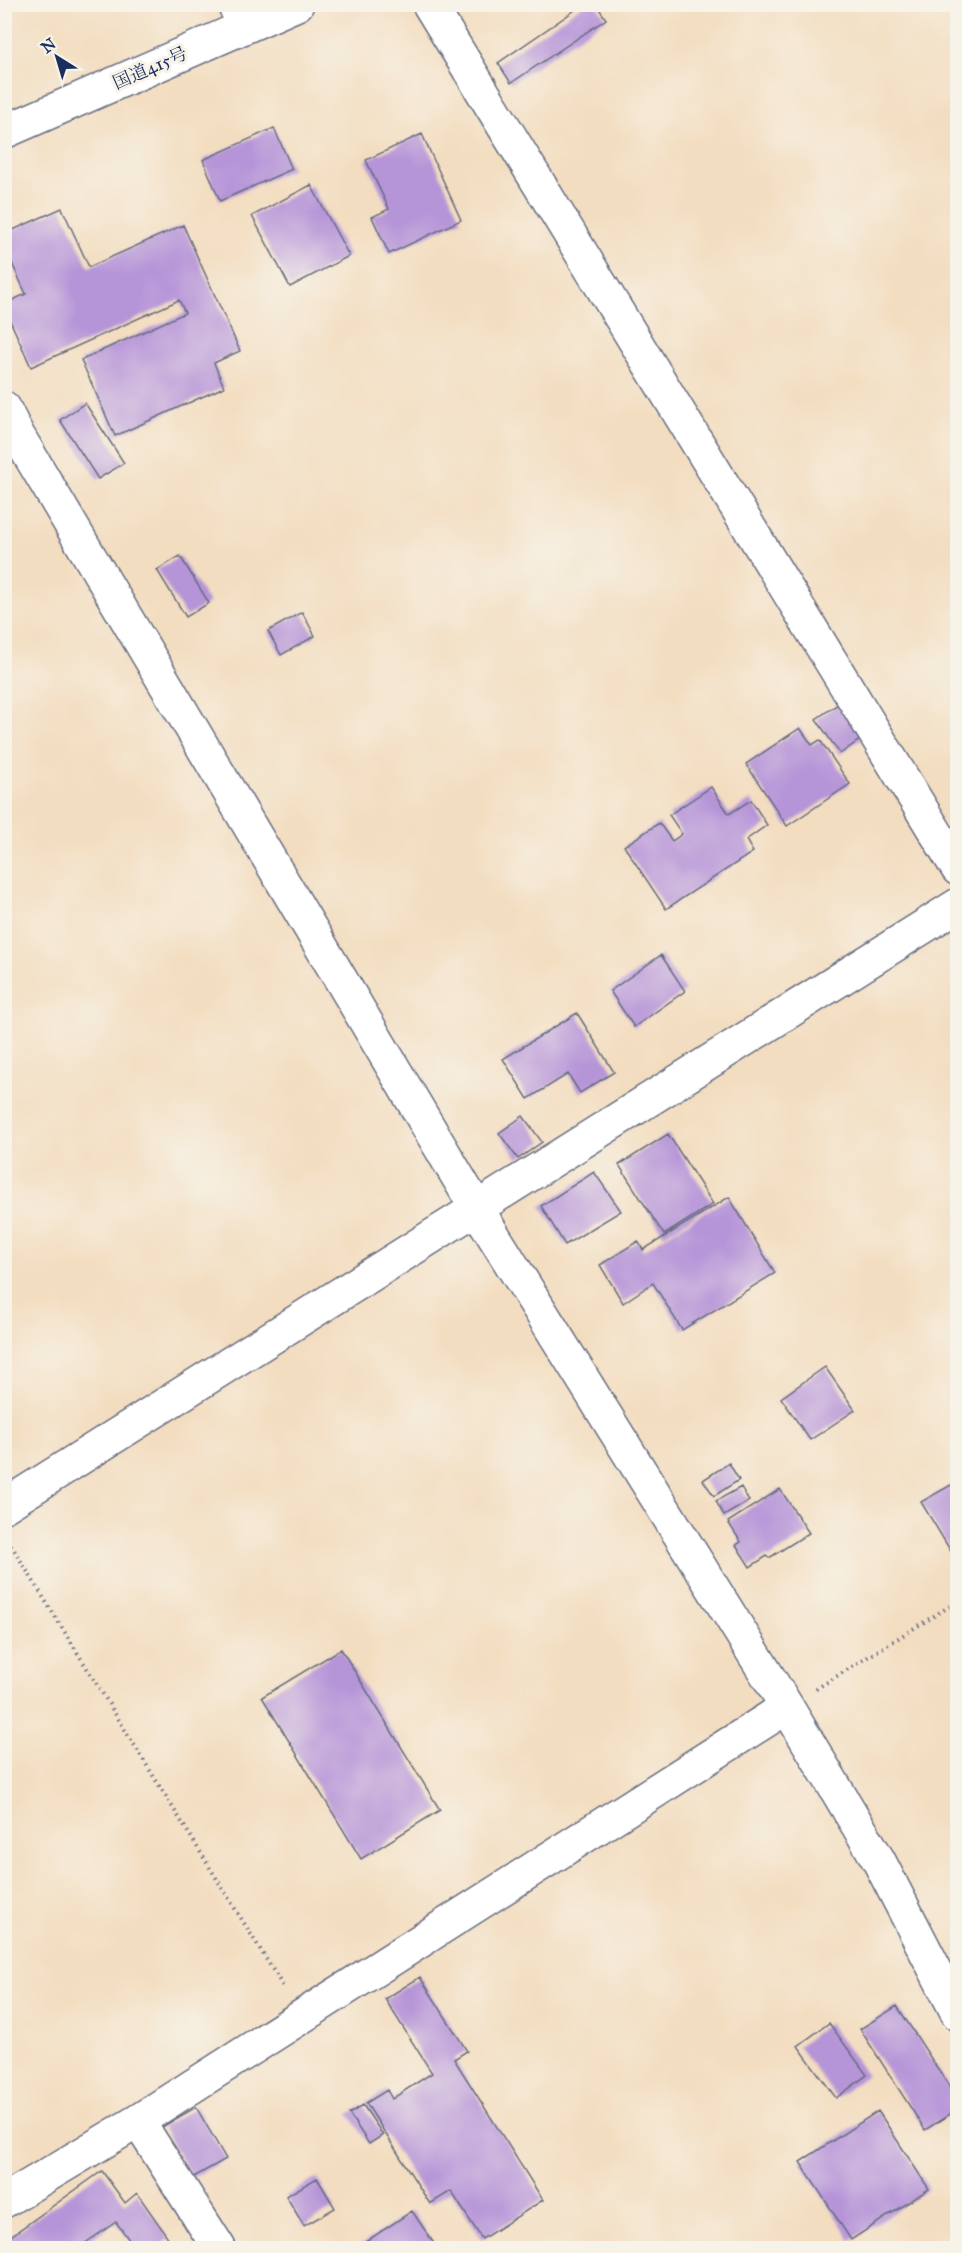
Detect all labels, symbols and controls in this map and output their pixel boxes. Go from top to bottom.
north arrow [27,27,87,87]
text: N [37,33,60,57]
street label: 国道415号 [109,42,191,94]

